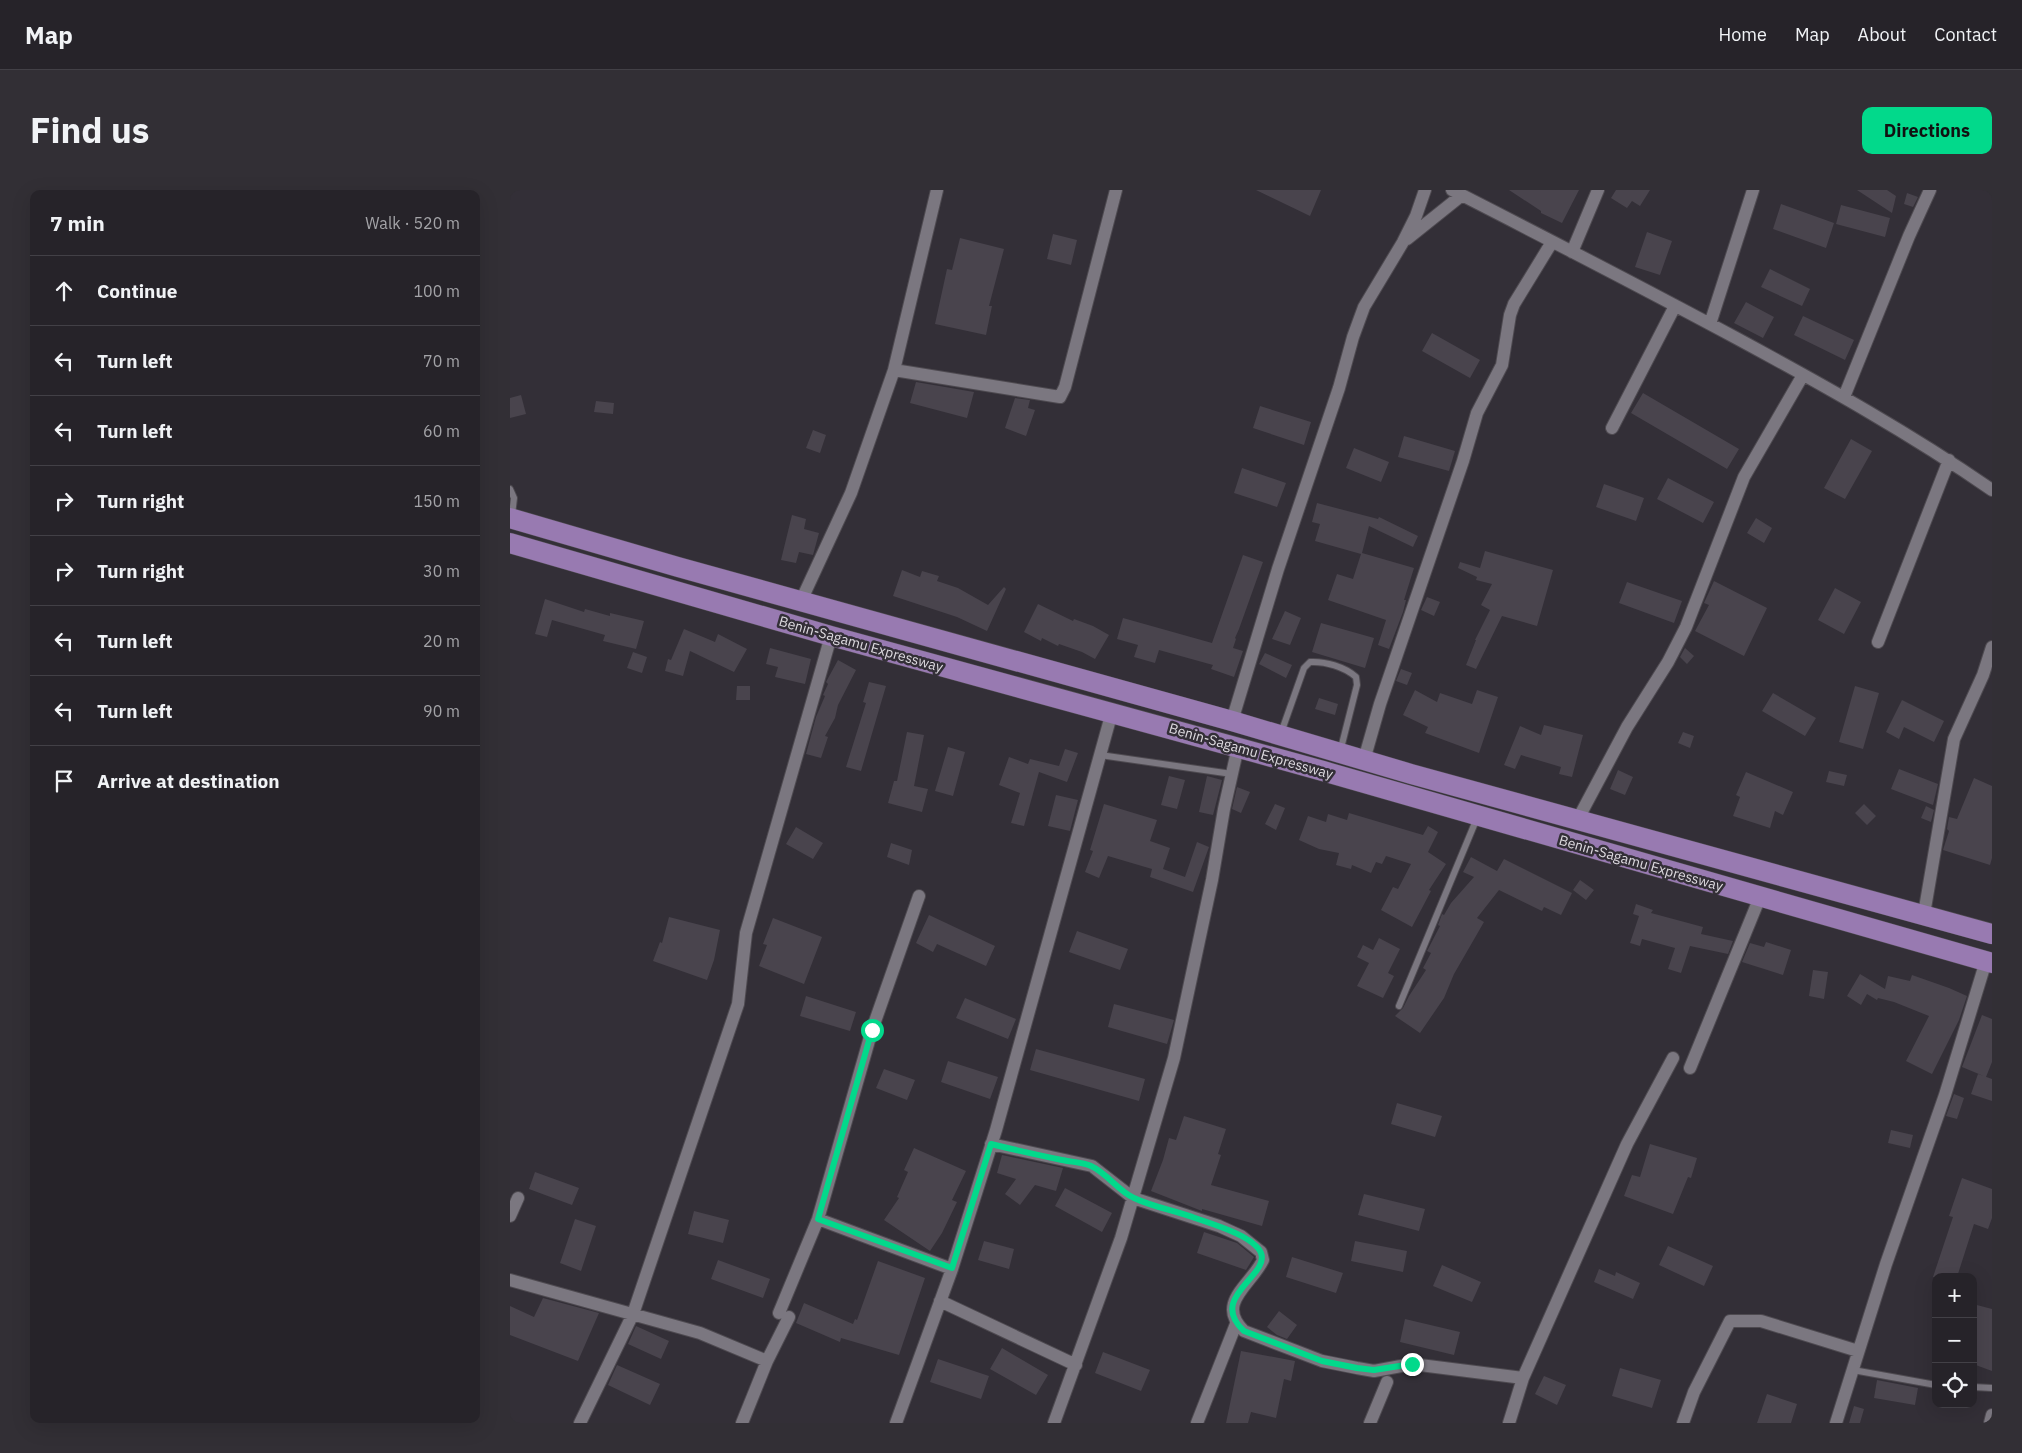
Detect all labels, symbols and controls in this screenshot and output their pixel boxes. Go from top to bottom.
text: Map [25,19,73,51]
text: Home [1719,23,1767,46]
text: Map [1795,23,1830,46]
text: About [1858,23,1906,46]
text: Contact [1934,23,1997,46]
text: Find us [30,107,149,153]
button: Directions [1862,107,1992,154]
text: 7 min [50,209,105,237]
text: Walk · 520 m [365,213,460,233]
icon: ahead [50,277,78,305]
text: Continue [97,279,177,303]
text: 100 m [413,281,460,301]
icon: left [50,347,78,375]
text: Turn left [97,349,173,373]
text: 70 m [423,351,460,371]
icon: left [50,417,78,445]
text: Turn left [97,419,173,443]
text: 60 m [423,421,460,441]
icon: right [50,487,78,515]
text: Turn right [97,489,184,513]
text: 150 m [413,491,460,511]
icon: right [50,557,78,585]
text: Turn right [97,559,184,583]
text: 30 m [423,561,460,581]
street label: Benin-Sagamu Expressway [777,612,945,676]
icon: left [50,627,78,655]
text: Turn left [97,629,173,653]
text: 20 m [423,631,460,651]
icon: left [50,697,78,725]
text: Turn left [97,699,173,723]
text: 90 m [423,701,460,721]
street label: Benin-Sagamu Expressway [1167,719,1335,783]
icon: arrive [50,767,78,795]
text: Arrive at destination [97,769,280,793]
street label: Benin-Sagamu Expressway [1557,831,1725,895]
route start [861,1019,884,1042]
map controls [1932,1273,1977,1408]
button: + [1932,1273,1977,1318]
button: − [1932,1318,1977,1363]
route end [1401,1353,1424,1376]
button: locate [1932,1363,1977,1408]

